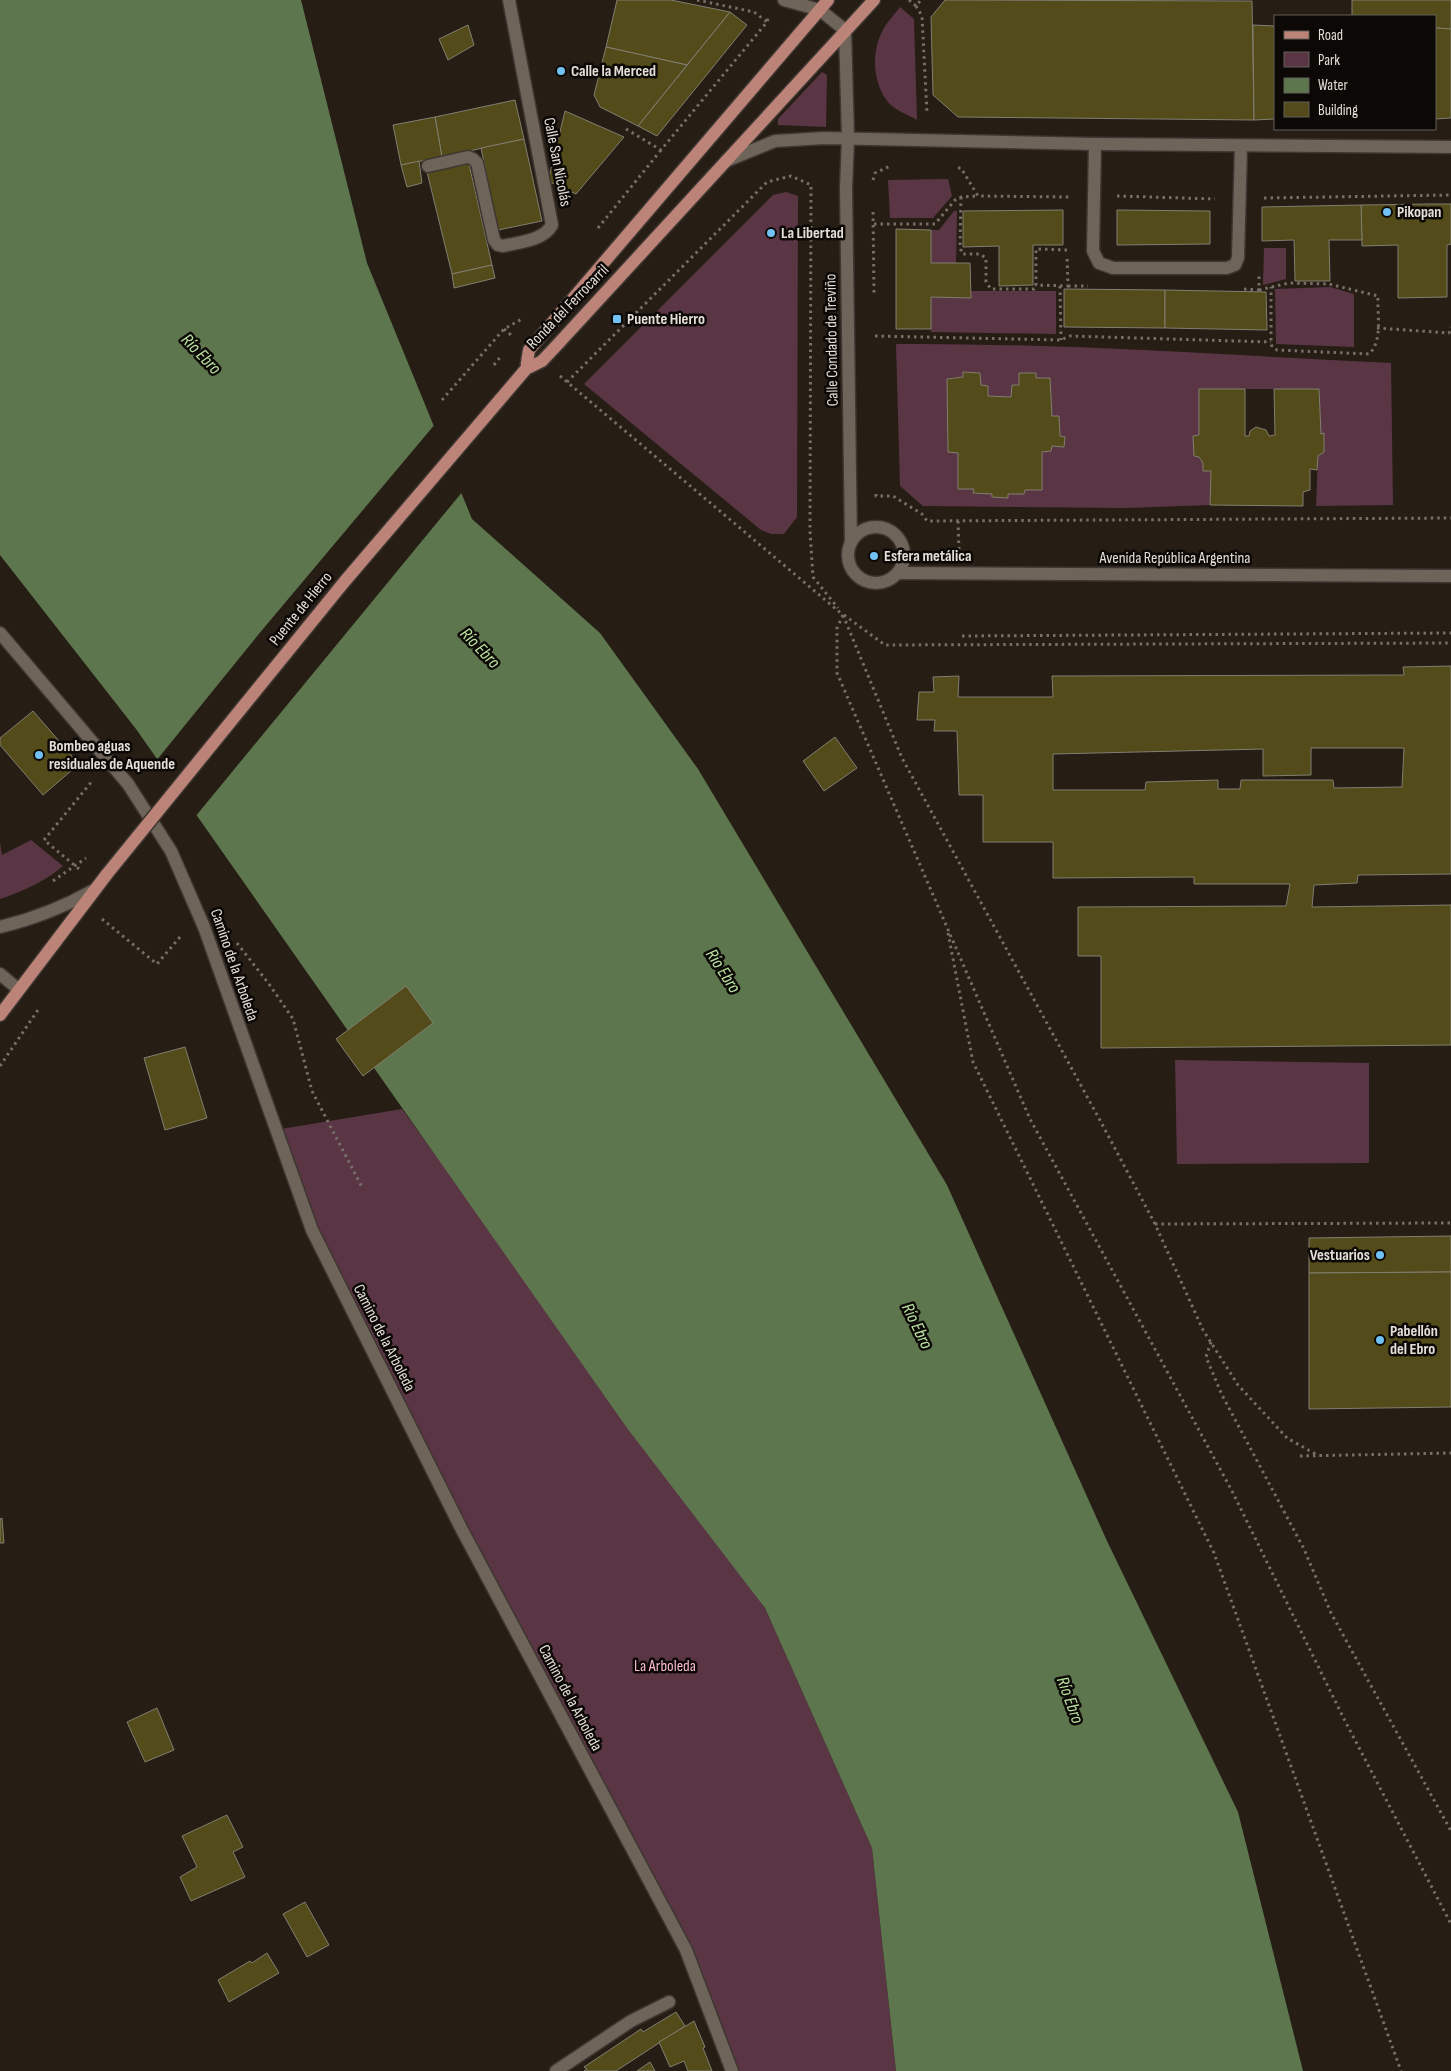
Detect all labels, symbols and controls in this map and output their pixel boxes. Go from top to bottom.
legend [1274,15,1436,130]
text: Road [1318,26,1343,45]
text: Park [1318,51,1340,70]
place label: Calle la Merced [571,62,656,81]
marker: Calle la Merced [555,65,567,77]
text: Water [1318,76,1349,95]
text: Building [1318,101,1358,120]
street label: Calle San Nicolás [539,116,575,208]
place label: Pikopan [1397,203,1441,222]
marker: Pikopan [1381,206,1393,218]
place label: La Libertad [781,224,844,243]
marker: La Libertad [765,227,777,239]
street label: Ronda del Ferrocarril [523,261,613,353]
street label: Calle Condado de Treviño [821,274,843,406]
place label: Puente Hierro [627,310,705,329]
marker: Puente Hierro [611,313,623,325]
water label: Río Ebro [177,329,226,379]
place label: Esfera metálica [884,547,971,566]
street label: Avenida República Argentina [1098,549,1251,568]
marker: Esfera metálica [868,550,880,562]
street label: Puente de Hierro [266,568,336,650]
water label: Río Ebro [456,623,505,673]
place label: Bombeo aguas residuales de Aquende [49,737,175,774]
marker: Bombeo aguas residuales de Aquende [33,749,45,761]
street label: Camino de la Arboleda [206,906,262,1024]
water label: Río Ebro [701,945,745,998]
place label: Vestuarios [1310,1246,1370,1265]
marker: Vestuarios [1374,1249,1386,1261]
street label: Camino de la Arboleda [349,1281,419,1395]
water label: Río Ebro [897,1300,937,1353]
place label: Pabellón del Ebro [1390,1322,1438,1359]
marker: Pabellón del Ebro [1374,1334,1386,1346]
street label: Camino de la Arboleda [534,1642,606,1754]
park label: La Arboleda [634,1657,696,1676]
water label: Río Ebro [1052,1674,1088,1727]

